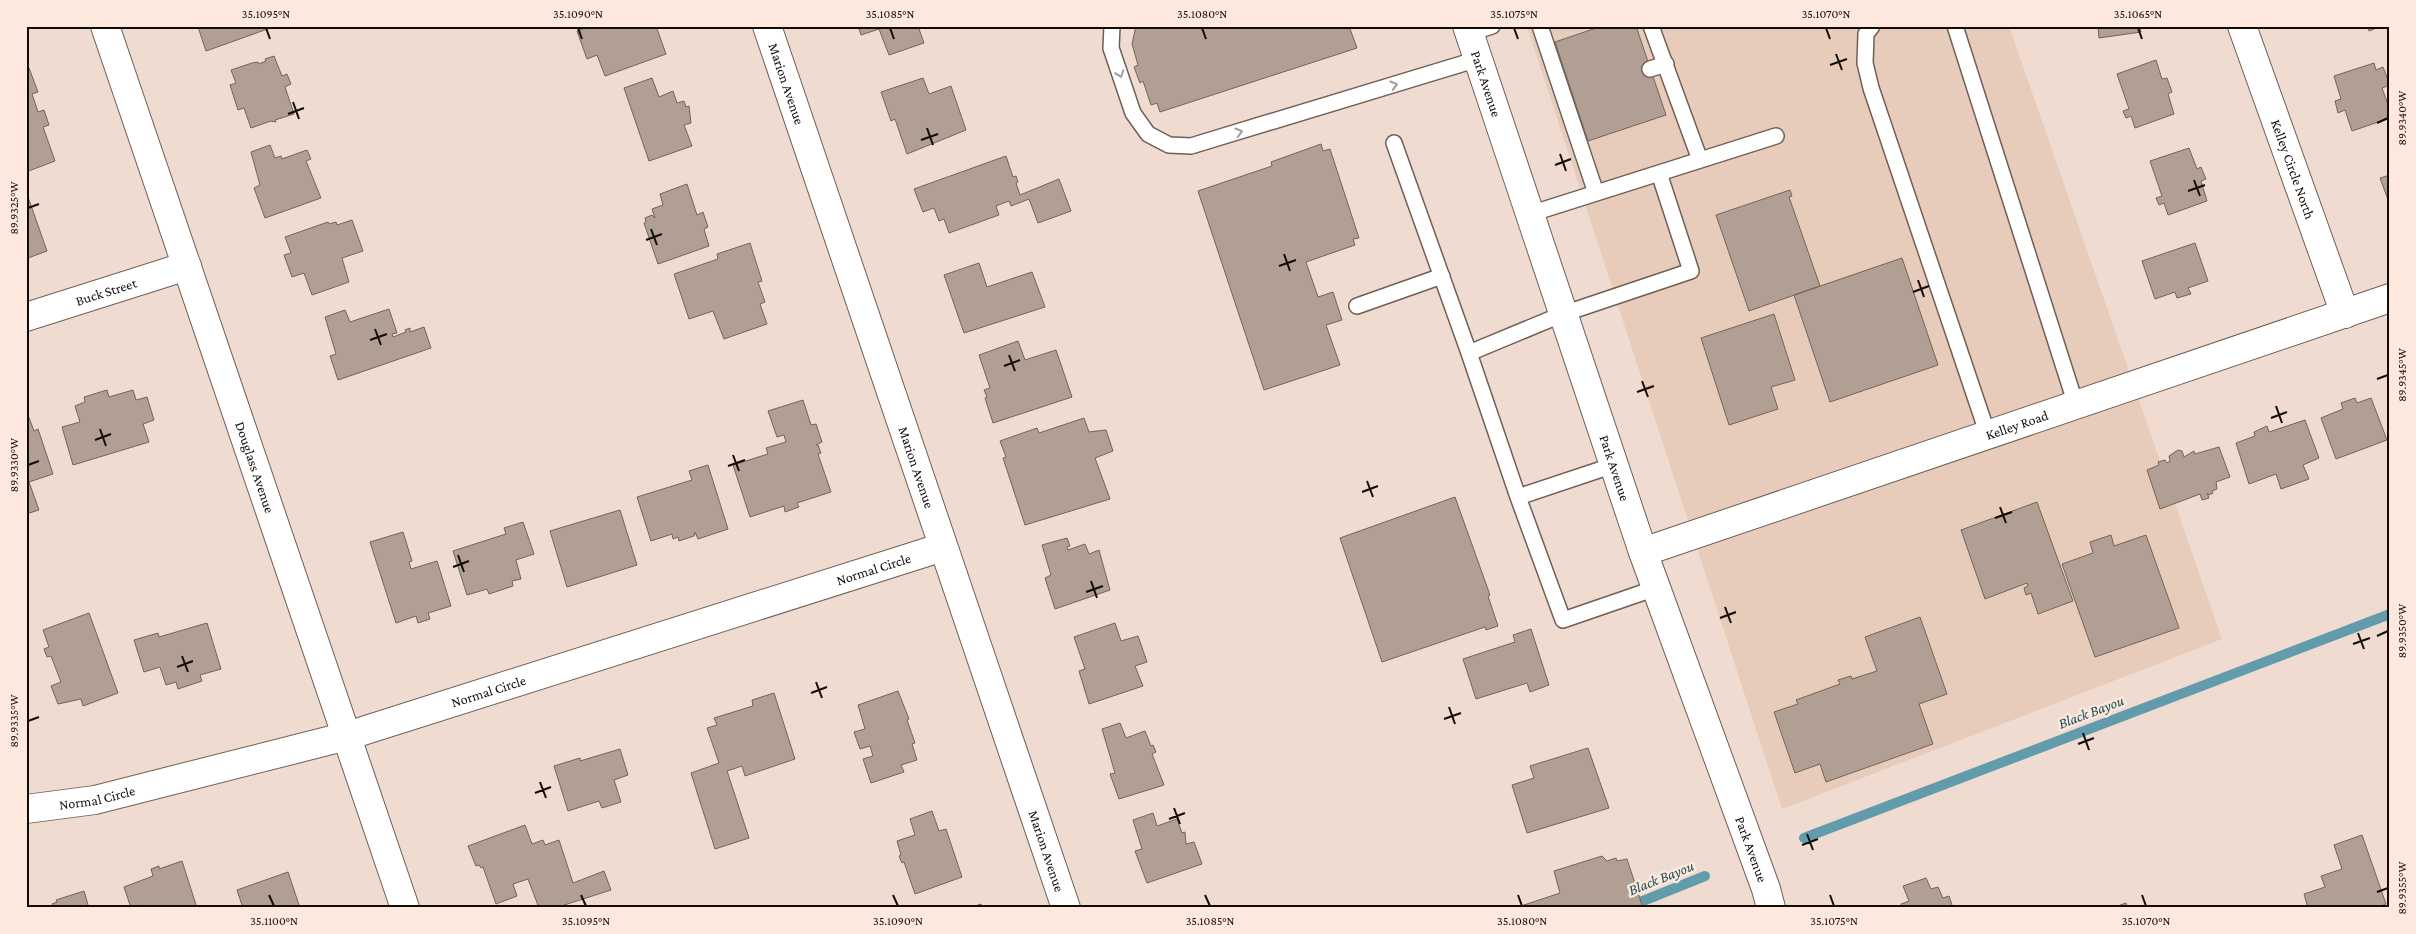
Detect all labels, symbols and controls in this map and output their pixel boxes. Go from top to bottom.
text: 35.1095°N [242,7,290,21]
text: 35.1090°N [553,7,603,21]
text: 35.1085°N [866,7,914,21]
text: 35.1080°N [1177,7,1227,21]
text: 35.1075°N [1490,7,1538,21]
text: 35.1070°N [1802,7,1850,21]
text: 35.1065°N [2114,7,2162,21]
street label: Marion Avenue [765,41,808,127]
street label: Park Avenue [1468,49,1505,119]
one-way arrow [1114,69,1124,77]
one-way arrow [1390,80,1398,90]
text: 89.9340°W [2395,91,2409,145]
street label: Kelley Circle North [2268,117,2319,222]
one-way arrow [1234,127,1242,137]
text: 89.9325°W [7,181,21,235]
street label: Buck Street [74,274,139,309]
text: 89.9345°W [2395,348,2409,402]
street label: Kelley Road [1984,407,2051,443]
street label: Douglass Avenue [232,419,278,515]
street label: Marion Avenue [895,424,938,510]
street label: Park Avenue [1596,433,1633,503]
text: 89.9330°W [7,438,21,492]
street label: Normal Circle [834,550,913,588]
text: 89.9350°W [2395,604,2409,658]
street label: Normal Circle [449,672,528,710]
water label: Black Bayou [2056,692,2127,733]
text: 89.9335°W [7,694,21,748]
street label: Normal Circle [58,782,137,813]
street label: Marion Avenue [1025,808,1068,894]
street label: Park Avenue [1732,814,1771,884]
water label: Black Bayou [1626,857,1697,899]
text: 89.9355°W [2395,862,2409,914]
text: 35.1100°N [250,914,298,928]
text: 35.1095°N [562,914,610,928]
text: 35.1090°N [873,914,923,928]
text: 35.1085°N [1186,914,1234,928]
text: 35.1080°N [1497,914,1547,928]
text: 35.1075°N [1810,914,1858,928]
text: 35.1070°N [2122,914,2170,928]

